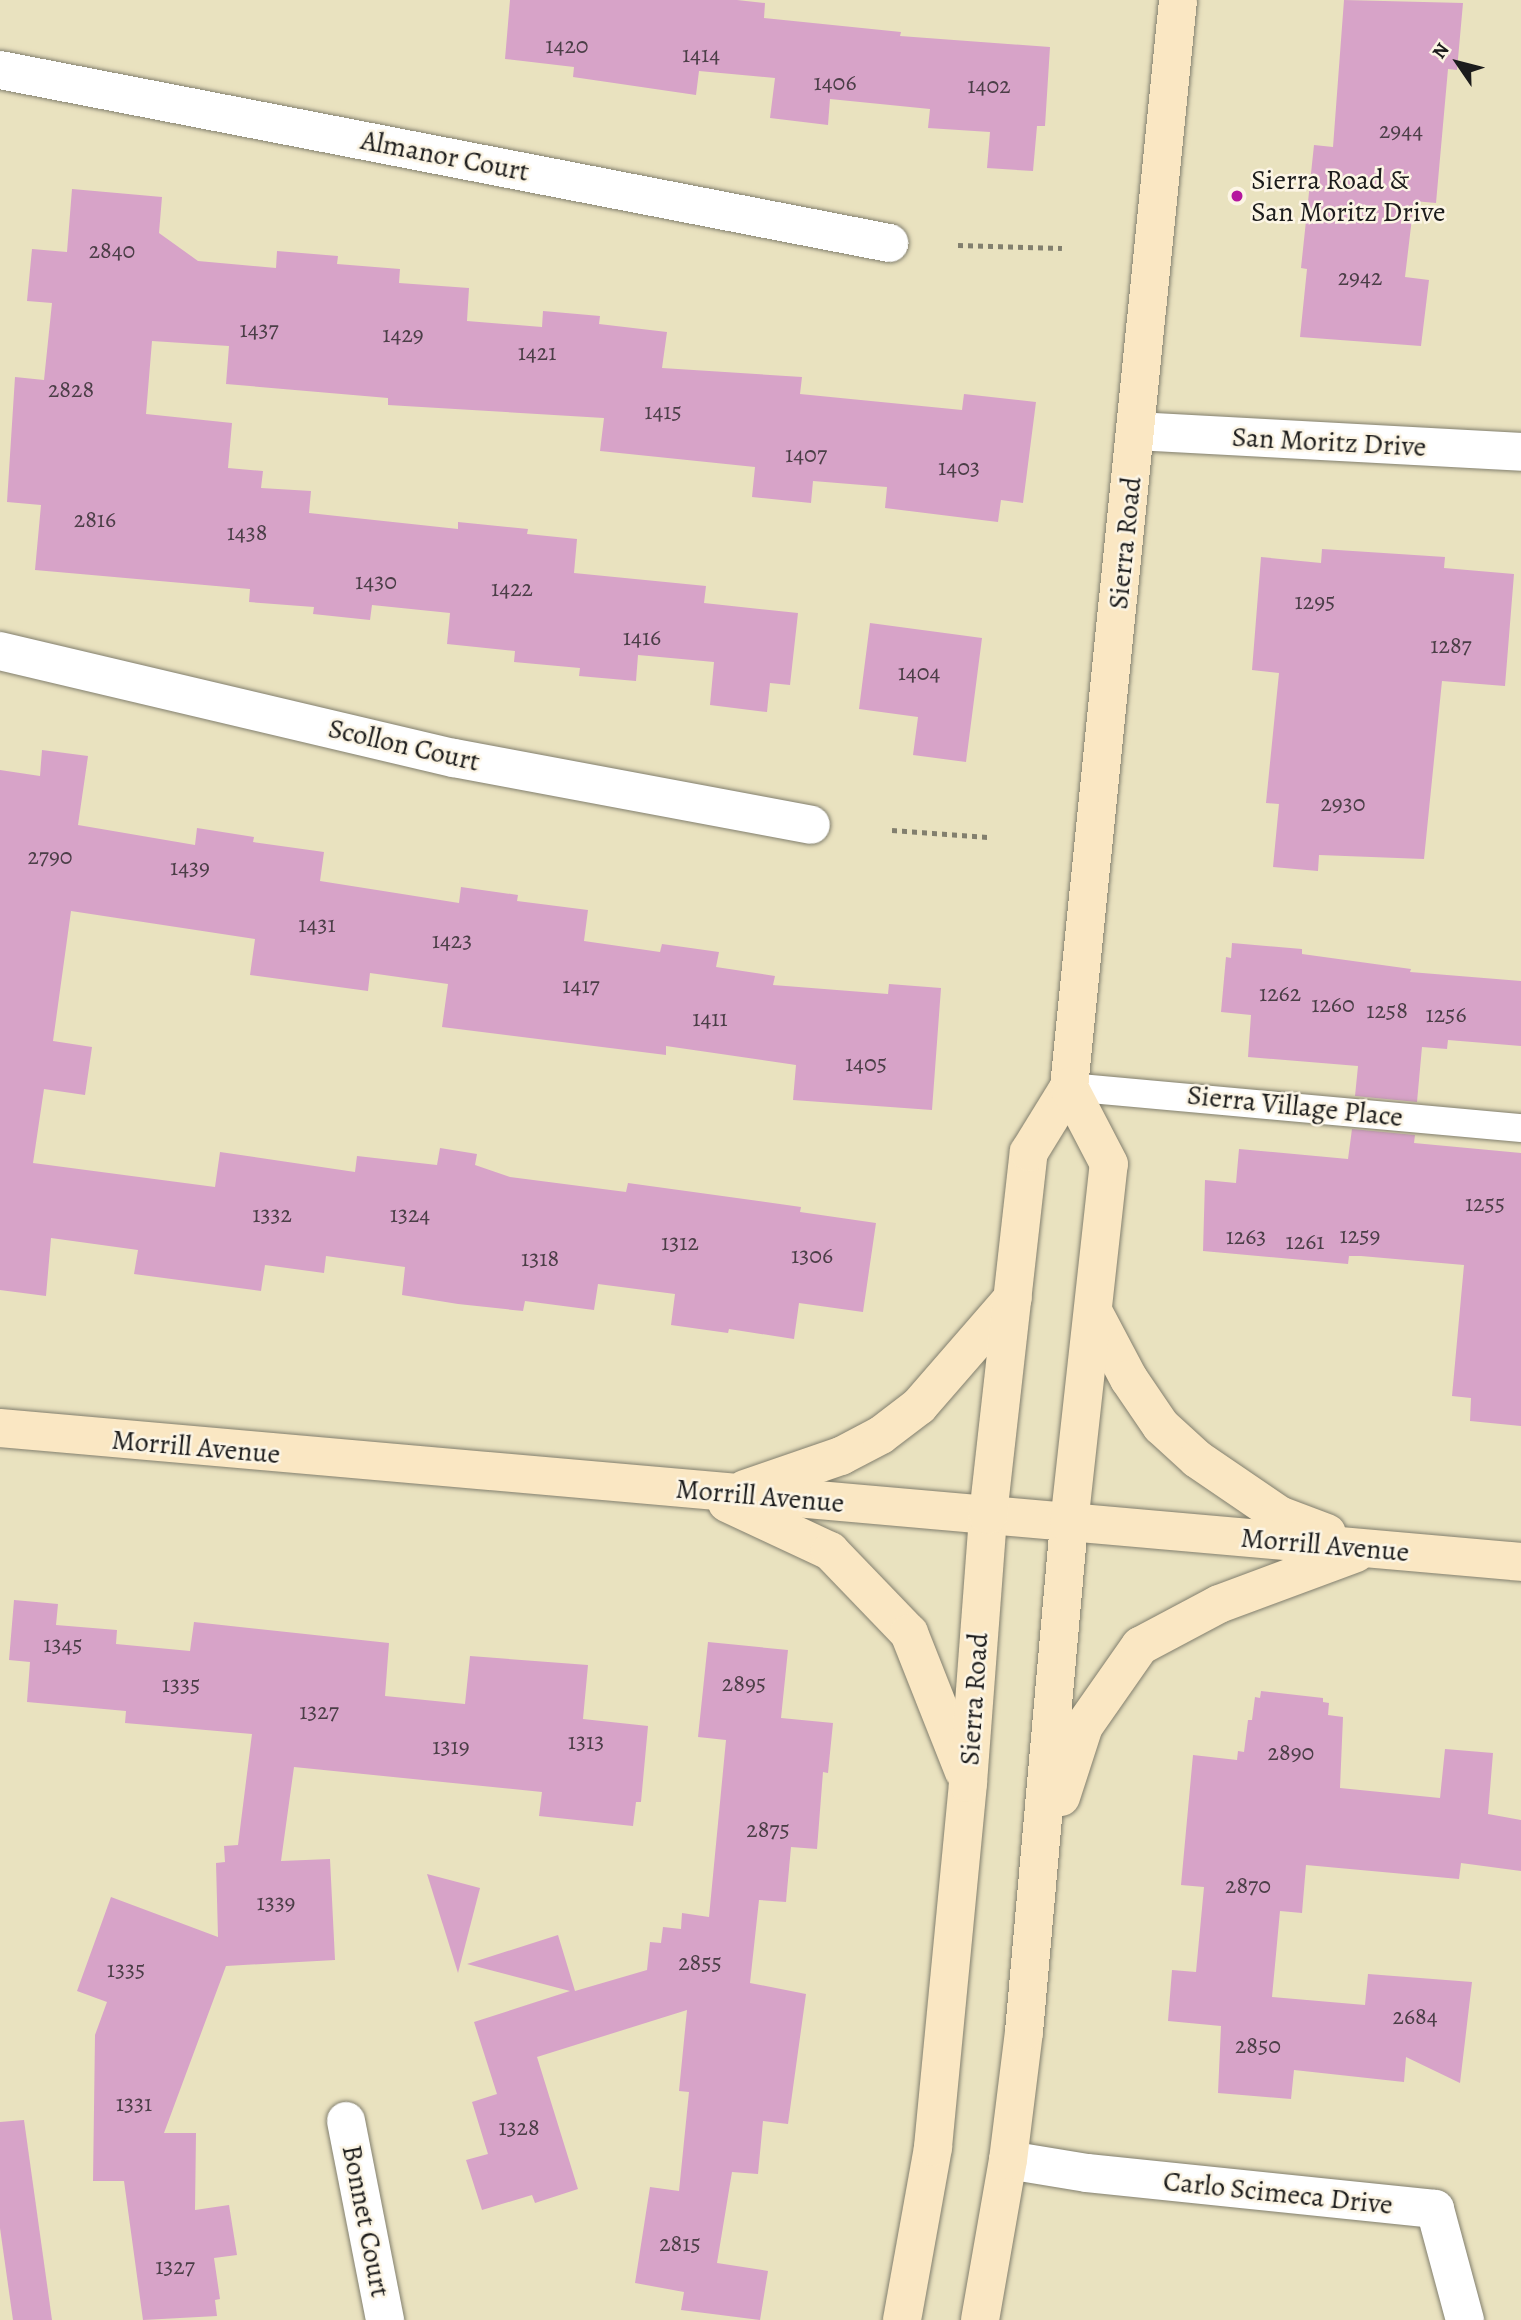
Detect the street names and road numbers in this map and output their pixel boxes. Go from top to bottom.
street label: Almanor Court [358,123,532,189]
street label: San Moritz Drive [1231,420,1427,464]
street label: Sierra Road [1101,475,1149,611]
street label: Scollon Court [325,711,483,779]
street label: Sierra Village Place [1185,1078,1405,1134]
street label: Morrill Avenue [110,1423,282,1471]
street label: Morrill Avenue [674,1472,846,1520]
street label: Morrill Avenue [1239,1521,1411,1569]
street label: Sierra Road [953,1631,995,1767]
street label: Bonnet Court [335,2142,397,2300]
street label: Carlo Scimeca Drive [1162,2164,1394,2222]

